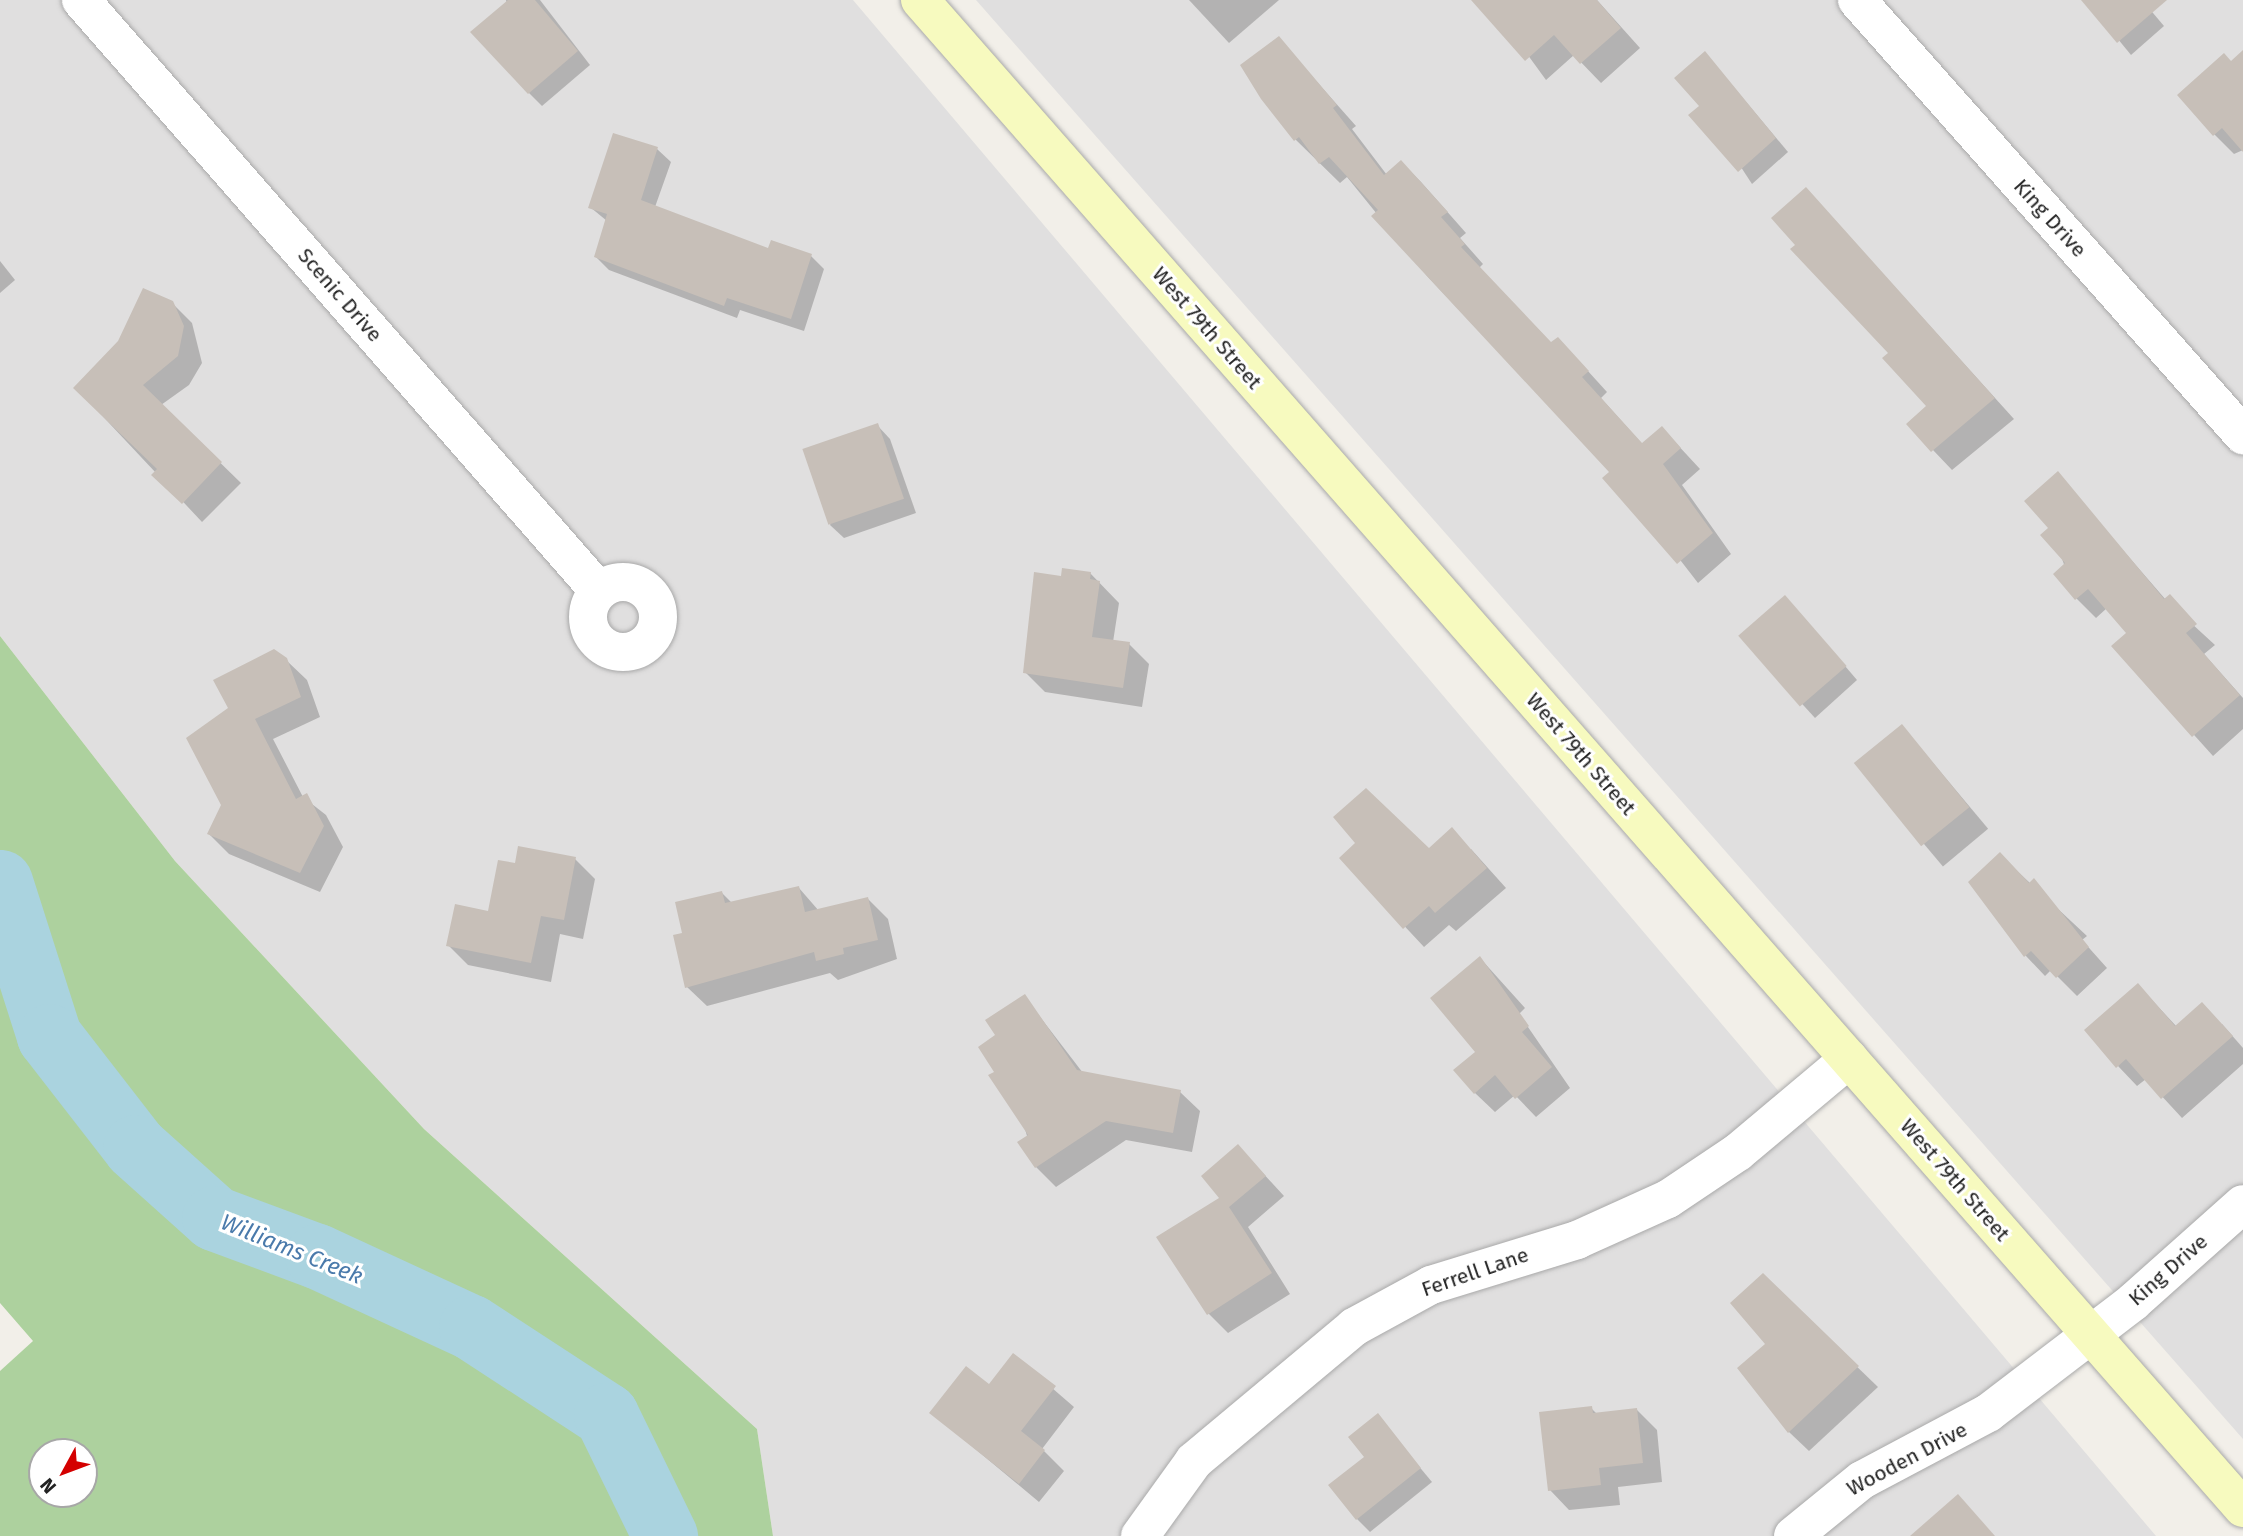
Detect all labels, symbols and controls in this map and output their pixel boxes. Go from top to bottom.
street label: King Drive [2008,174,2092,262]
street label: Scenic Drive [293,243,387,347]
street label: West 79th Street [1147,262,1267,394]
street label: West 79th Street [1521,688,1641,820]
street label: West 79th Street [1895,1114,2015,1246]
water label: Williams Creek [217,1208,367,1290]
street label: King Drive [2123,1229,2213,1311]
street label: Ferrell Lane [1418,1242,1532,1302]
street label: Wooden Drive [1842,1417,1972,1501]
north arrow [28,1438,98,1508]
text: N [35,1473,61,1498]

